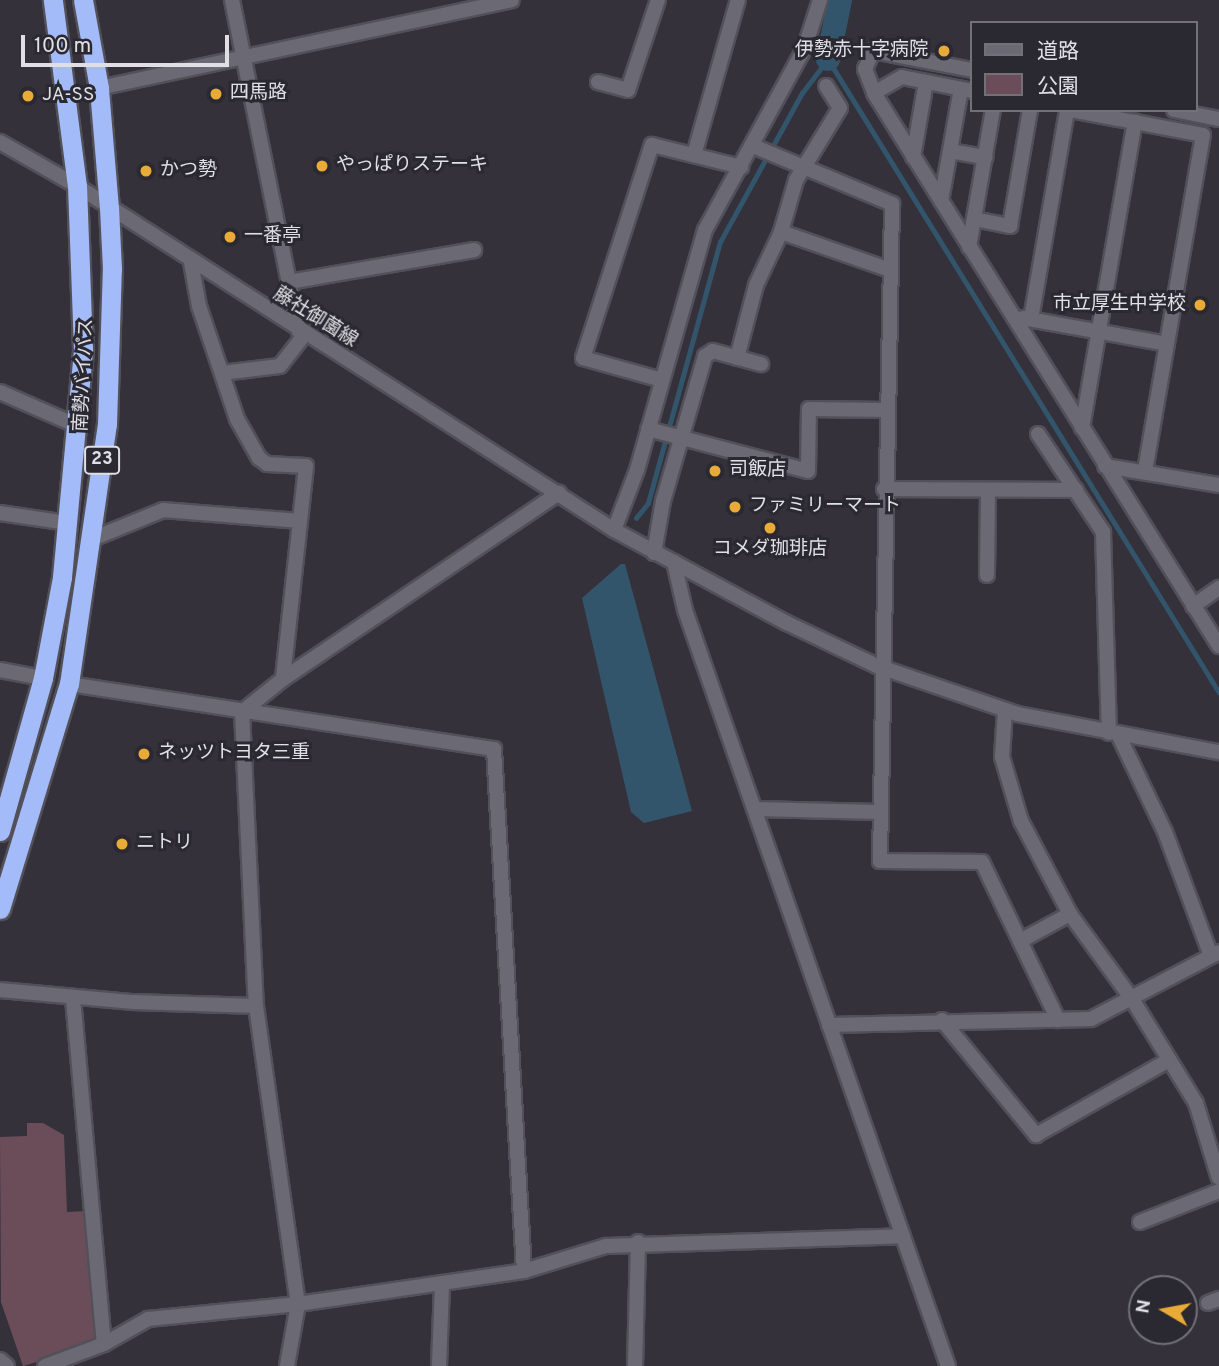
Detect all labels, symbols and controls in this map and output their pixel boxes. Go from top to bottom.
scale bar [24,21,233,65]
legend [970,21,1198,112]
text: 100 m [34,33,91,60]
text: 道路 [1037,39,1079,66]
place label: 伊勢赤十字病院 [795,40,928,62]
marker: 伊勢赤十字病院 [934,41,954,61]
text: 公園 [1037,74,1079,101]
place label: 四馬路 [230,83,287,105]
place label: JA-SS [42,85,94,107]
marker: 四馬路 [208,86,224,102]
marker: JA-SS [20,88,36,104]
place label: やっぱりステーキ [336,155,488,177]
marker: やっぱりステーキ [314,158,330,174]
place label: かつ勢 [160,160,217,182]
marker: かつ勢 [138,163,154,179]
place label: 一番亭 [244,226,301,248]
marker: 一番亭 [222,229,238,245]
street label: 藤社御薗線 [269,283,361,353]
place label: 市立厚生中学校 [1053,294,1186,316]
marker: 市立厚生中学校 [1192,297,1208,313]
street label: 南勢バイパス [71,317,99,433]
road number: 23 [83,446,121,474]
place label: 司飯店 [729,460,786,482]
marker: 司飯店 [707,463,723,479]
place label: ファミリーマート [749,496,901,518]
marker: ファミリーマート [727,499,743,515]
marker: コメダ珈琲店 [762,520,778,536]
place label: コメダ珈琲店 [713,539,827,561]
place label: ネッツトヨタ三重 [158,743,310,765]
marker: ネッツトヨタ三重 [136,746,152,762]
place label: ニトリ [136,833,193,855]
marker: ニトリ [114,836,130,852]
north arrow [1128,1275,1198,1345]
text: N [1131,1298,1157,1316]

